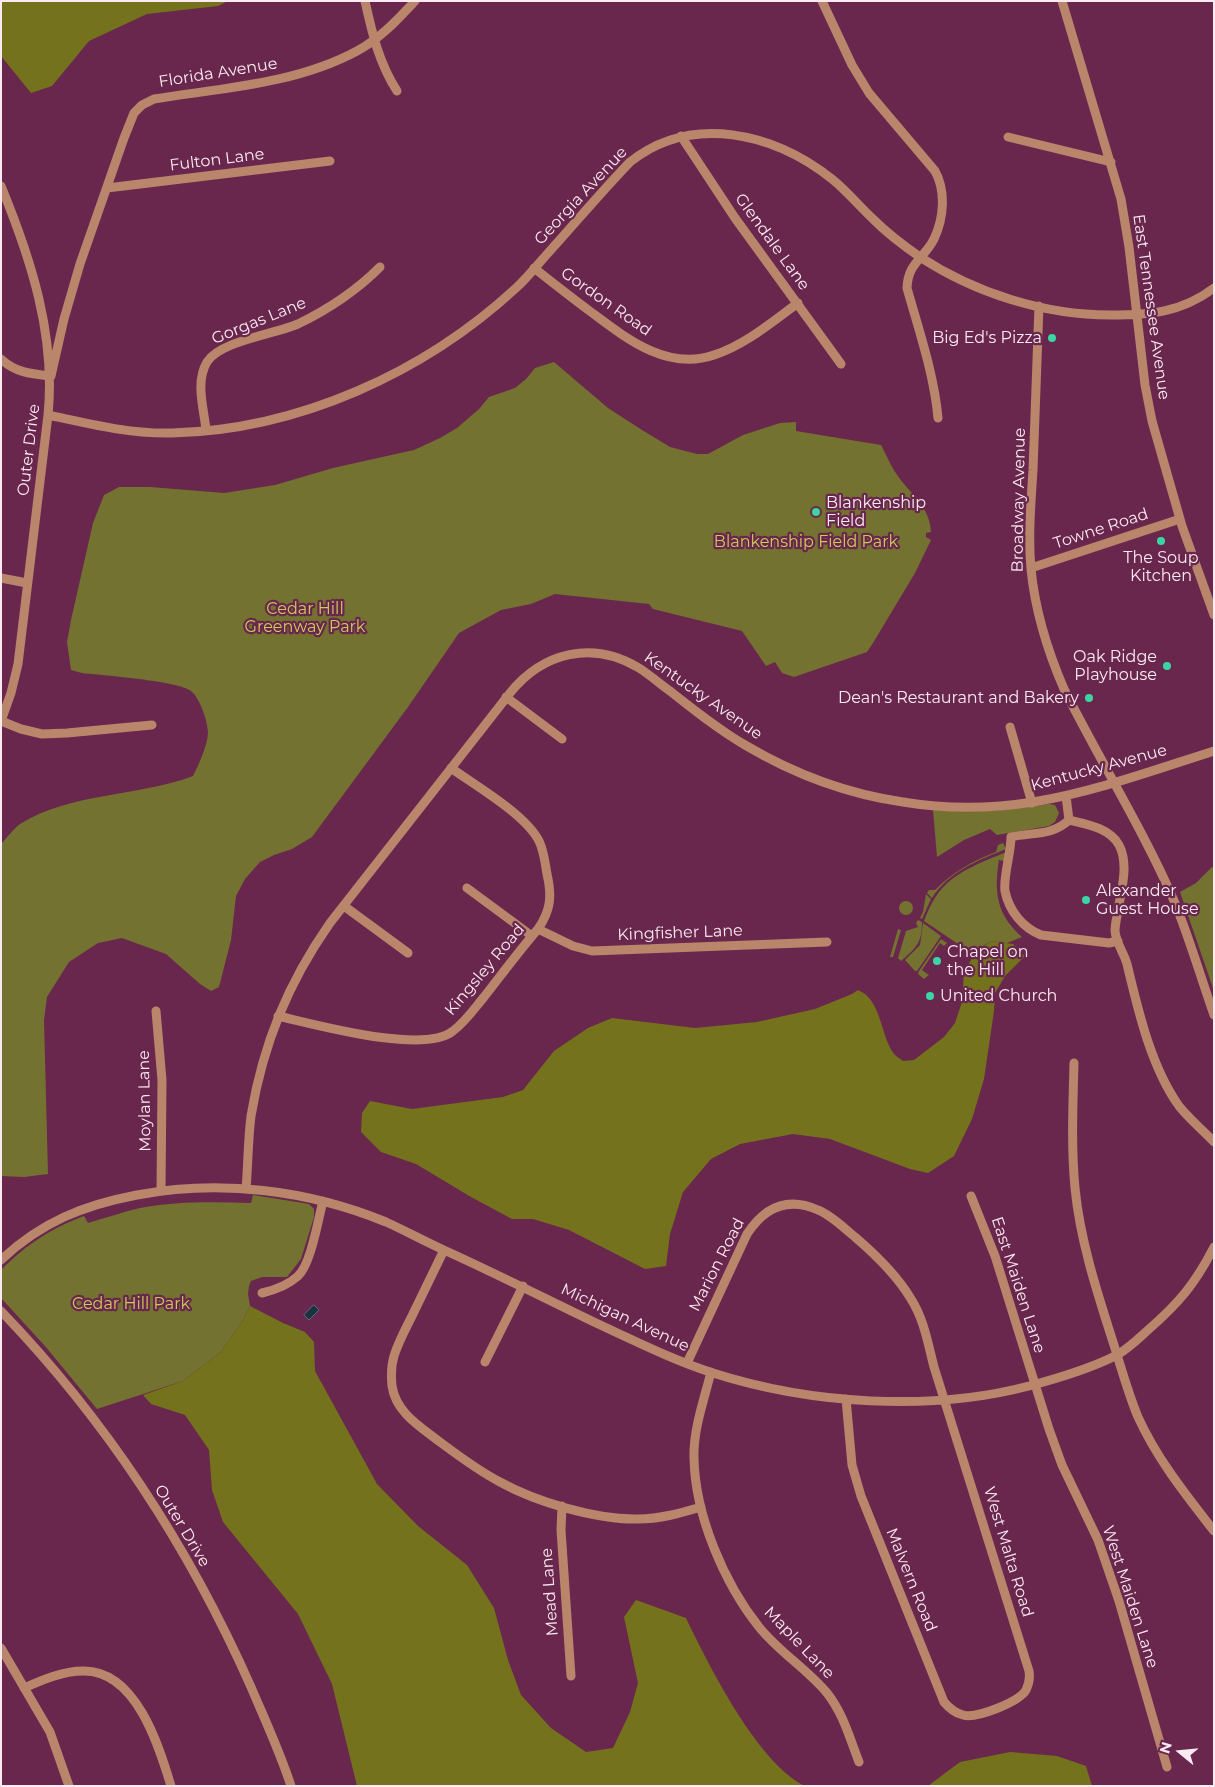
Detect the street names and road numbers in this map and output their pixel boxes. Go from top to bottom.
street label: Florida Avenue [157,54,279,92]
street label: Georgia Avenue [530,143,632,249]
street label: Fulton Lane [169,145,265,175]
street label: Glendale Lane [730,190,814,294]
street label: East Tennessee Avenue [1128,213,1174,401]
street label: Gordon Road [557,264,655,340]
street label: Gorgas Lane [209,293,309,349]
street label: Outer Drive [14,403,44,497]
street label: Broadway Avenue [1008,428,1030,572]
street label: Towne Road [1051,505,1151,553]
street label: Kentucky Avenue [640,648,766,744]
street label: Kentucky Avenue [1029,741,1169,795]
street label: Kingsley Road [441,920,529,1020]
street label: Kingfisher Lane [617,921,743,945]
street label: Moylan Lane [135,1050,155,1152]
street label: East Maiden Lane [987,1214,1049,1356]
street label: Marion Road [685,1215,749,1315]
street label: Michigan Avenue [558,1280,692,1356]
street label: Outer Drive [150,1481,214,1571]
street label: West Malta Road [979,1484,1037,1620]
street label: West Maiden Lane [1098,1523,1162,1671]
street label: Malvern Road [881,1525,941,1635]
street label: Mead Lane [537,1547,563,1637]
street label: Maple Lane [760,1603,838,1683]

